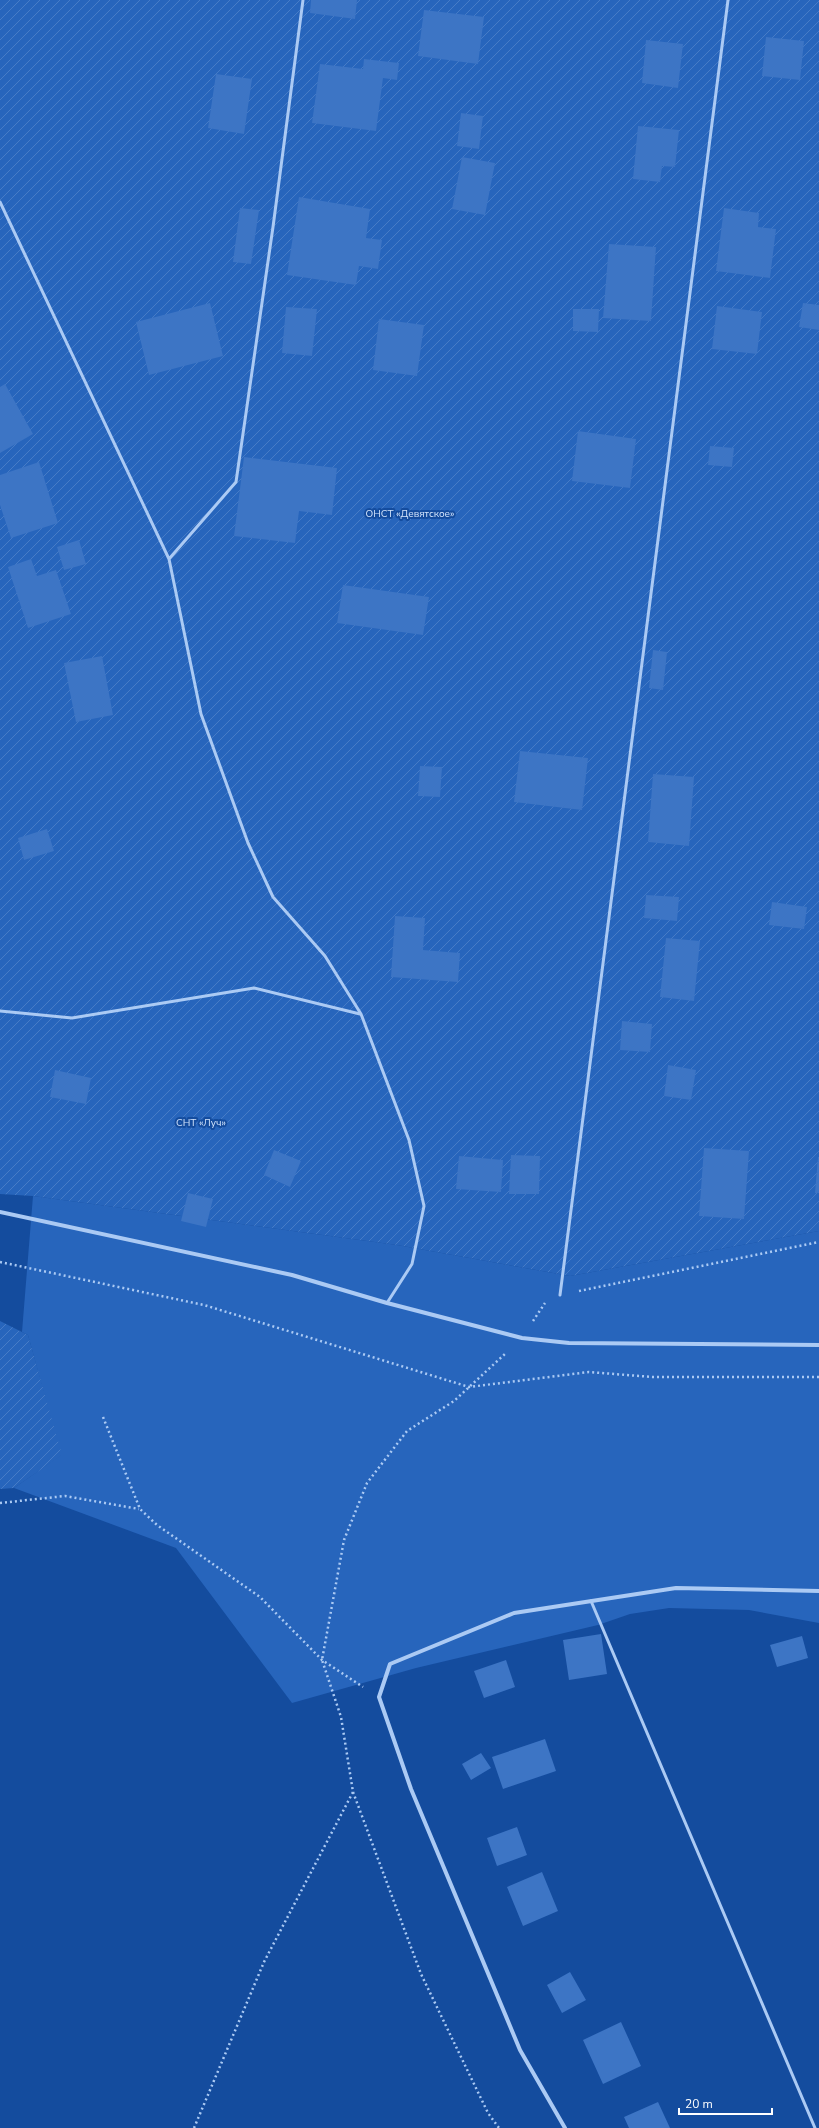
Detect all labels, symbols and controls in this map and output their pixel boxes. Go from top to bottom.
park label: ОНСТ «Девятское» [366,507,454,521]
park label: СНТ «Луч» [176,1116,226,1130]
scale bar [679,2090,772,2116]
text: 20 m [685,2096,713,2112]

